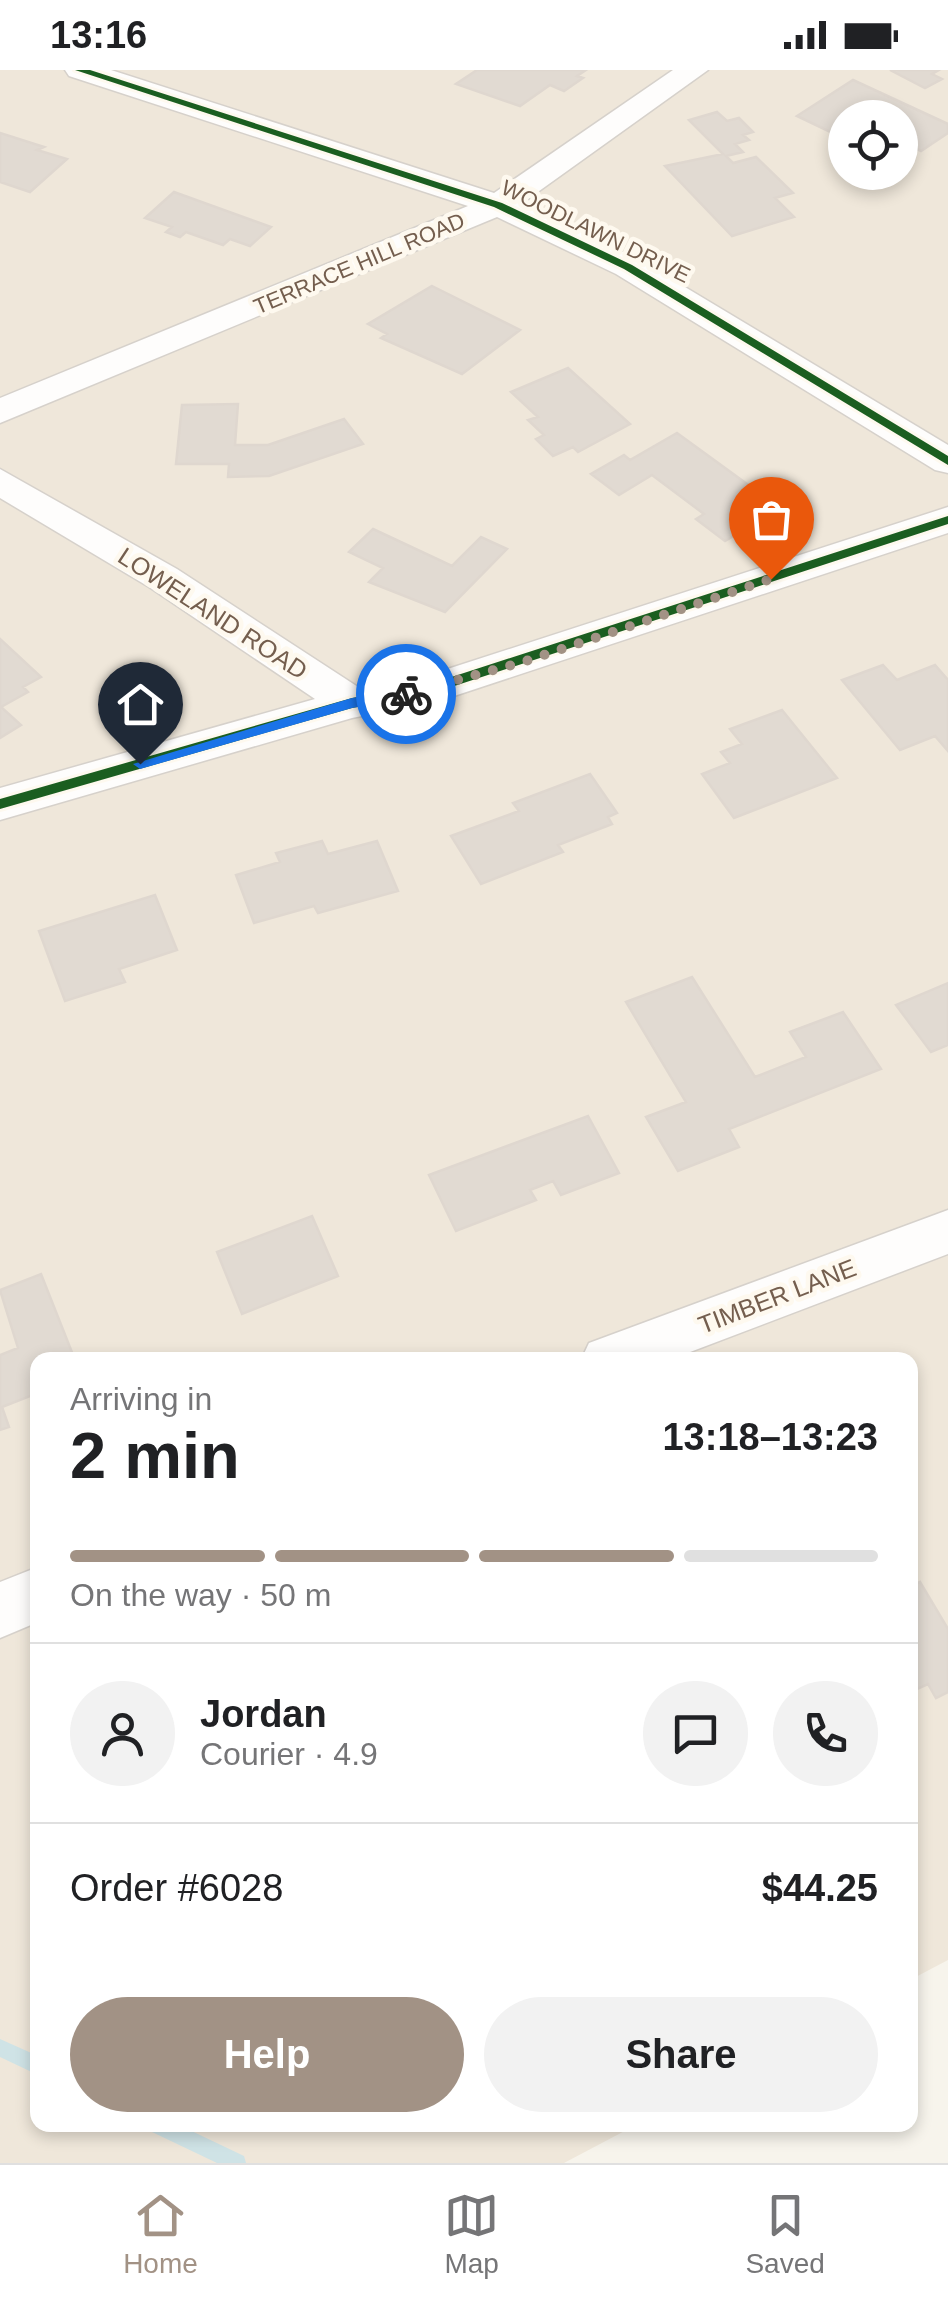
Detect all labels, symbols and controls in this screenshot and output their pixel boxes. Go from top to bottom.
text: 13:16 [50,14,147,56]
map controls [828,100,918,190]
button: locate [828,100,918,190]
street label: WOODLAWN DRIVE [497,175,694,288]
street label: TERRACE HILL ROAD [250,208,468,319]
pin [729,477,814,580]
icon: bag [744,492,799,547]
street label: LOWELAND ROAD [113,541,313,685]
courier [356,644,456,744]
pin [98,662,183,765]
icon: bike [379,667,434,722]
icon: home [113,677,168,732]
street label: TIMBER LANE [694,1253,860,1339]
text: Arriving in [70,1381,212,1417]
text: 13:18–13:23 [662,1416,878,1458]
text: 2 min [70,1419,240,1492]
text: On the way · 50 m [70,1577,331,1613]
button: person [70,1681,175,1786]
button: chat [643,1681,748,1786]
button: phone [773,1681,878,1786]
text: Jordan [200,1693,327,1735]
text: Courier · 4.9 [200,1736,378,1772]
text: Order #6028 [70,1867,283,1909]
text: $44.25 [762,1867,878,1909]
button: Help [70,1997,464,2112]
button: Share [484,1997,878,2112]
tab: Home [123,2188,198,2280]
tab: Map [444,2188,499,2280]
tab: Saved [745,2188,825,2280]

